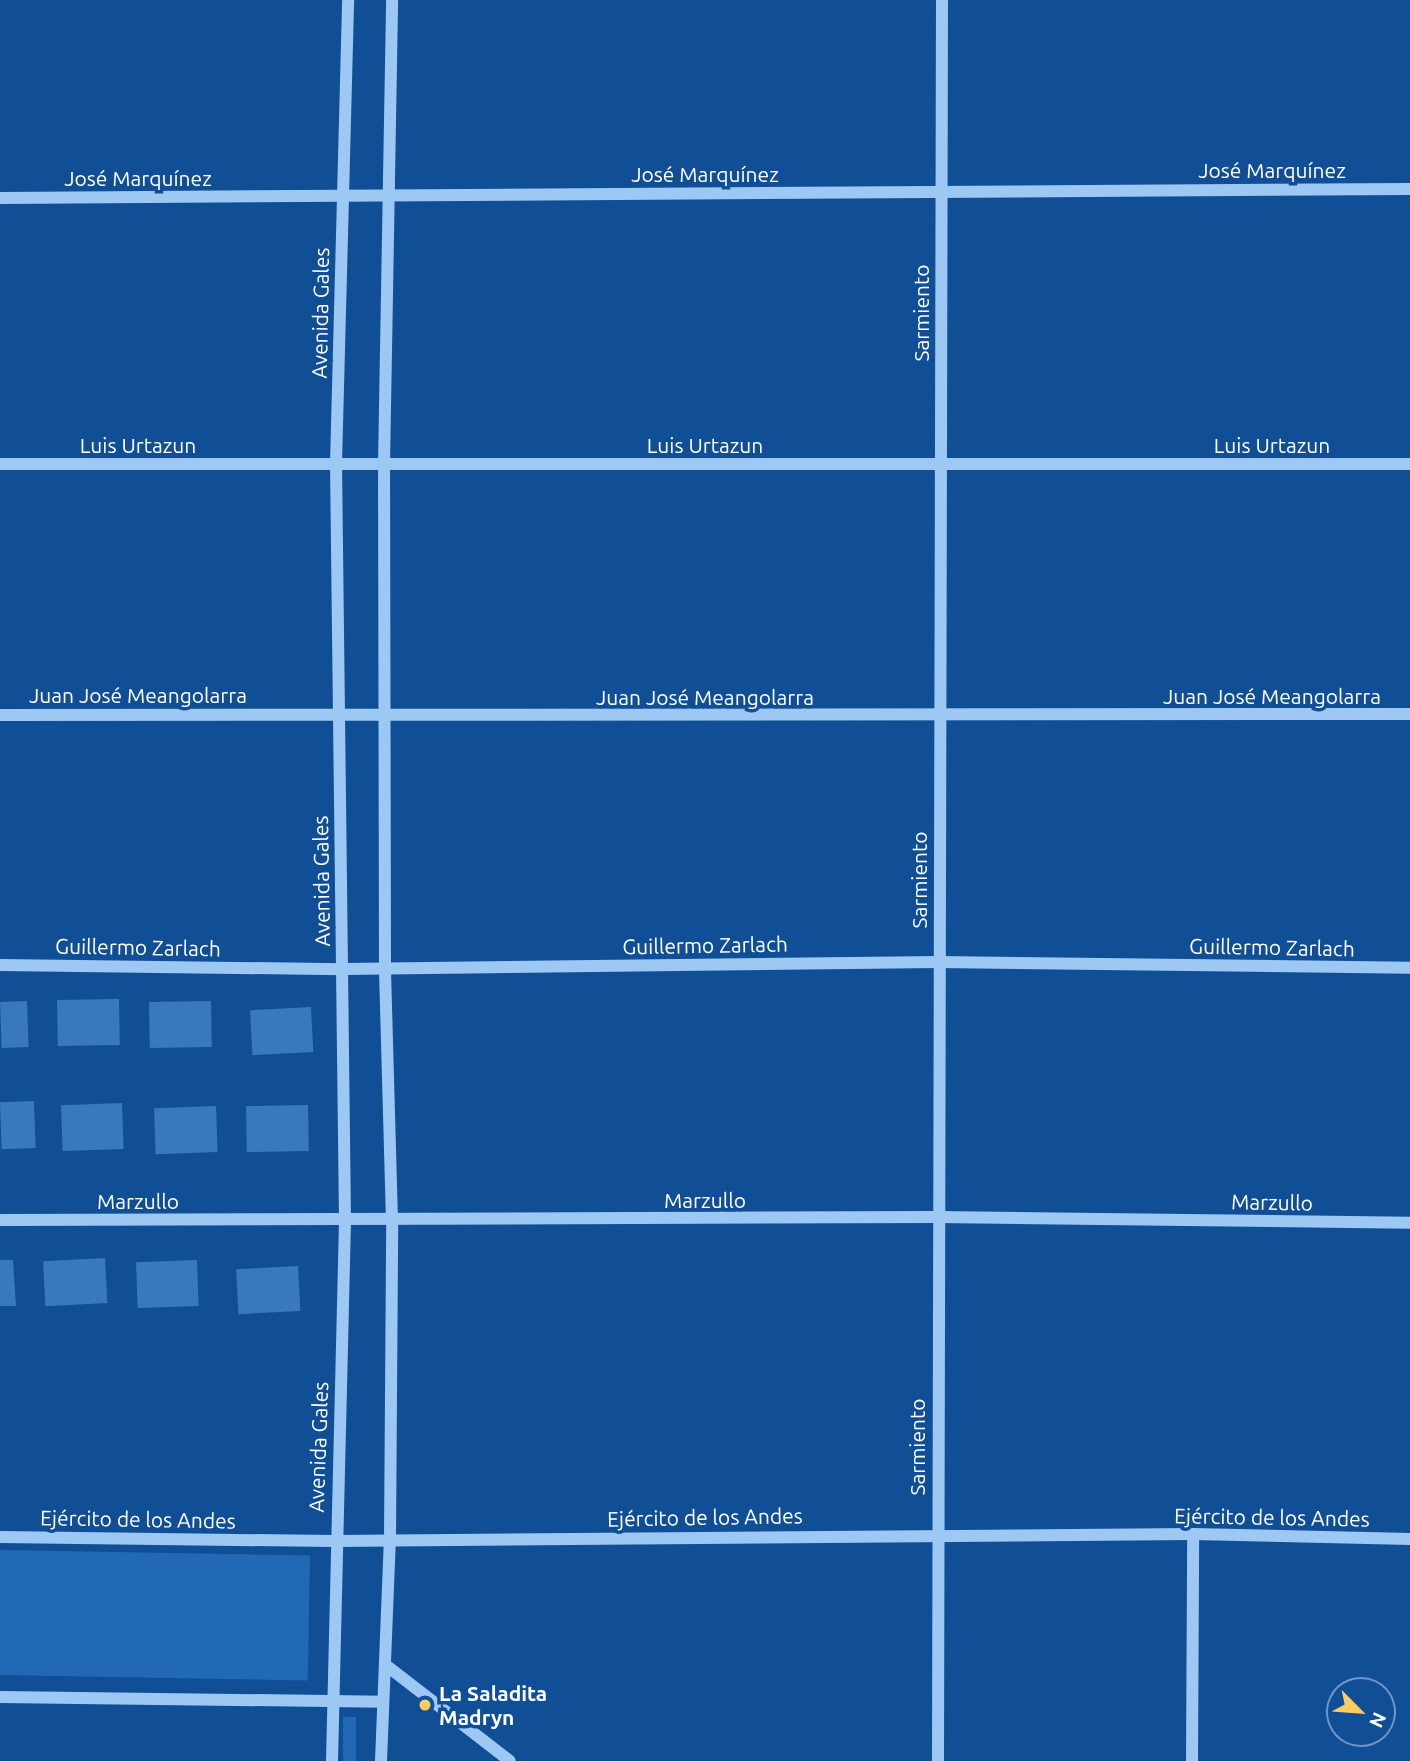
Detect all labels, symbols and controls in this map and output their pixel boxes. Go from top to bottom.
street label: José Marquínez [1198,157,1346,183]
street label: José Marquínez [631,161,779,187]
street label: José Marquínez [64,165,212,191]
street label: Avenida Gales [306,247,334,379]
street label: Sarmiento [908,264,934,362]
street label: Luis Urtazun [80,432,196,458]
street label: Luis Urtazun [647,432,763,458]
street label: Luis Urtazun [1214,432,1330,458]
street label: Juan José Meangolarra [29,682,247,708]
street label: Juan José Meangolarra [1163,683,1381,709]
street label: Juan José Meangolarra [596,684,814,710]
street label: Avenida Gales [307,815,335,947]
street label: Sarmiento [906,831,932,929]
street label: Guillermo Zarlach [622,931,788,959]
street label: Guillermo Zarlach [55,933,221,961]
street label: Guillermo Zarlach [1189,933,1355,961]
street label: Marzullo [664,1187,746,1213]
street label: Marzullo [97,1188,179,1214]
street label: Marzullo [1231,1189,1313,1215]
street label: Avenida Gales [303,1381,333,1513]
street label: Sarmiento [904,1398,930,1496]
street label: Ejército de los Andes [607,1503,803,1531]
street label: Ejército de los Andes [1174,1503,1370,1531]
street label: Ejército de los Andes [40,1505,236,1533]
north arrow [1326,1677,1396,1747]
place label: La Saladita Madryn [439,1680,547,1730]
marker: La Saladita Madryn [417,1697,433,1713]
text: N [1365,1709,1391,1731]

